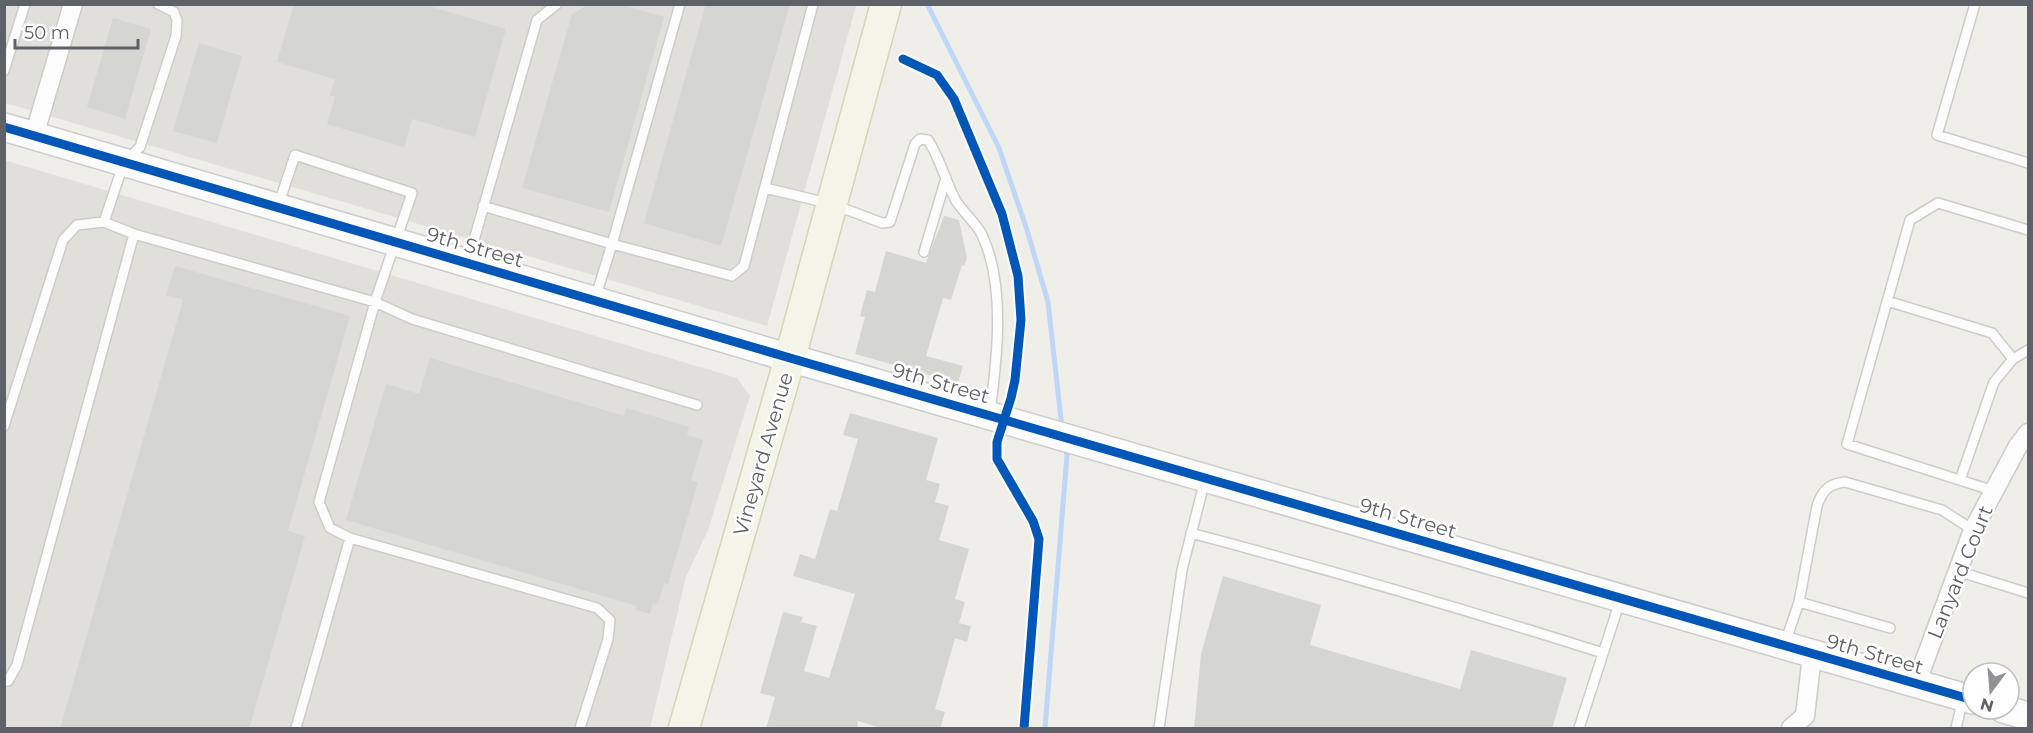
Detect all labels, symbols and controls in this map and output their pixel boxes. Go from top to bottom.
scale bar [15,12,138,50]
text: 50 m [24,22,70,44]
street label: 9th Street [424,222,526,272]
street label: 9th Street [890,358,992,408]
street label: Vineyard Avenue [728,370,798,538]
street label: 9th Street [1357,493,1459,543]
street label: Lanyard Court [1922,502,1998,642]
street label: 9th Street [1824,629,1926,679]
north arrow [1961,661,2021,721]
text: N [1978,694,1996,716]

